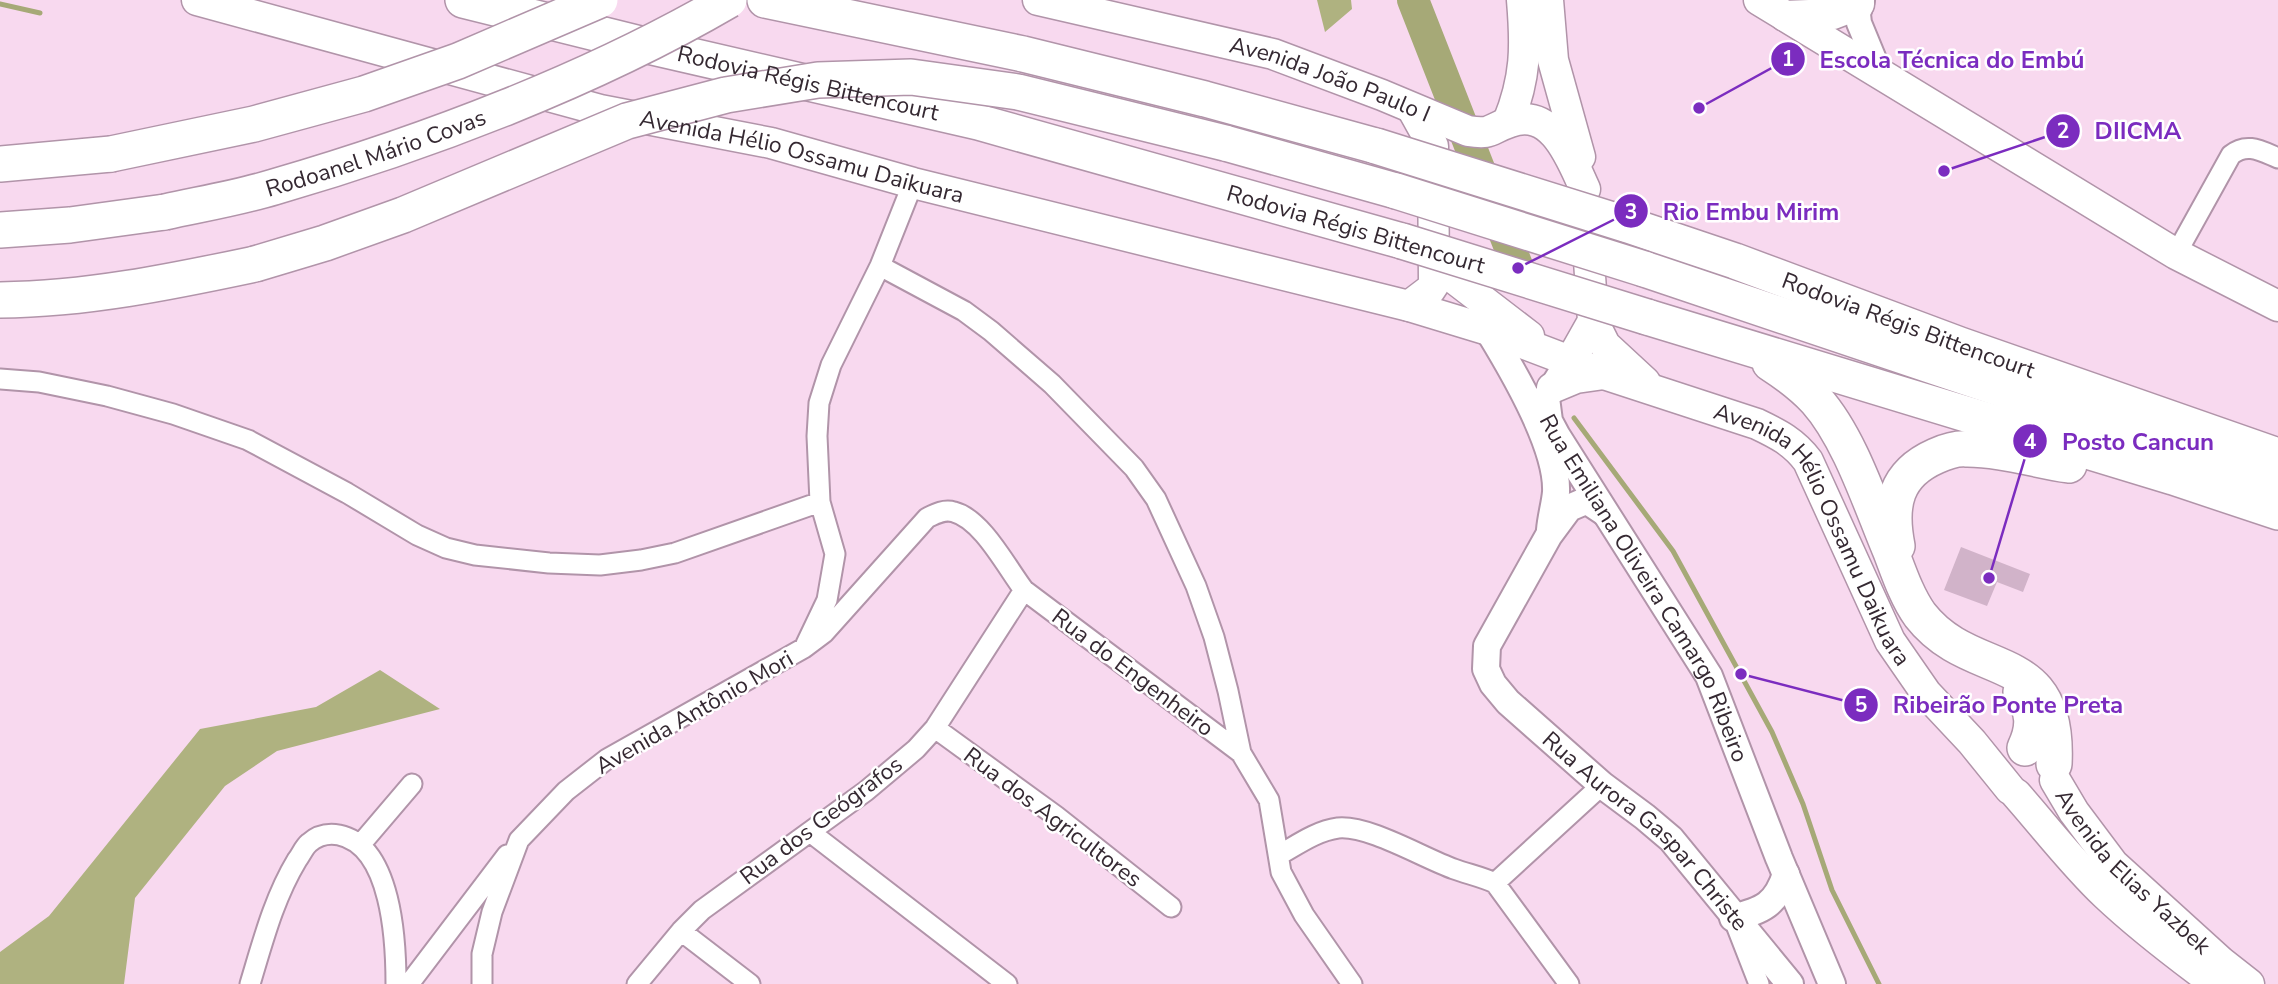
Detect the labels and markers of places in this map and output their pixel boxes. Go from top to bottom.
callout: Escola Técnica do Embú [1770,37,2098,82]
callout: DIICMA [2045,108,2195,153]
callout: Rio Embu Mirim [1614,189,1853,234]
callout: Posto Cancun [2013,419,2228,464]
callout: Ribeirão Ponte Preta [1844,683,2137,728]

